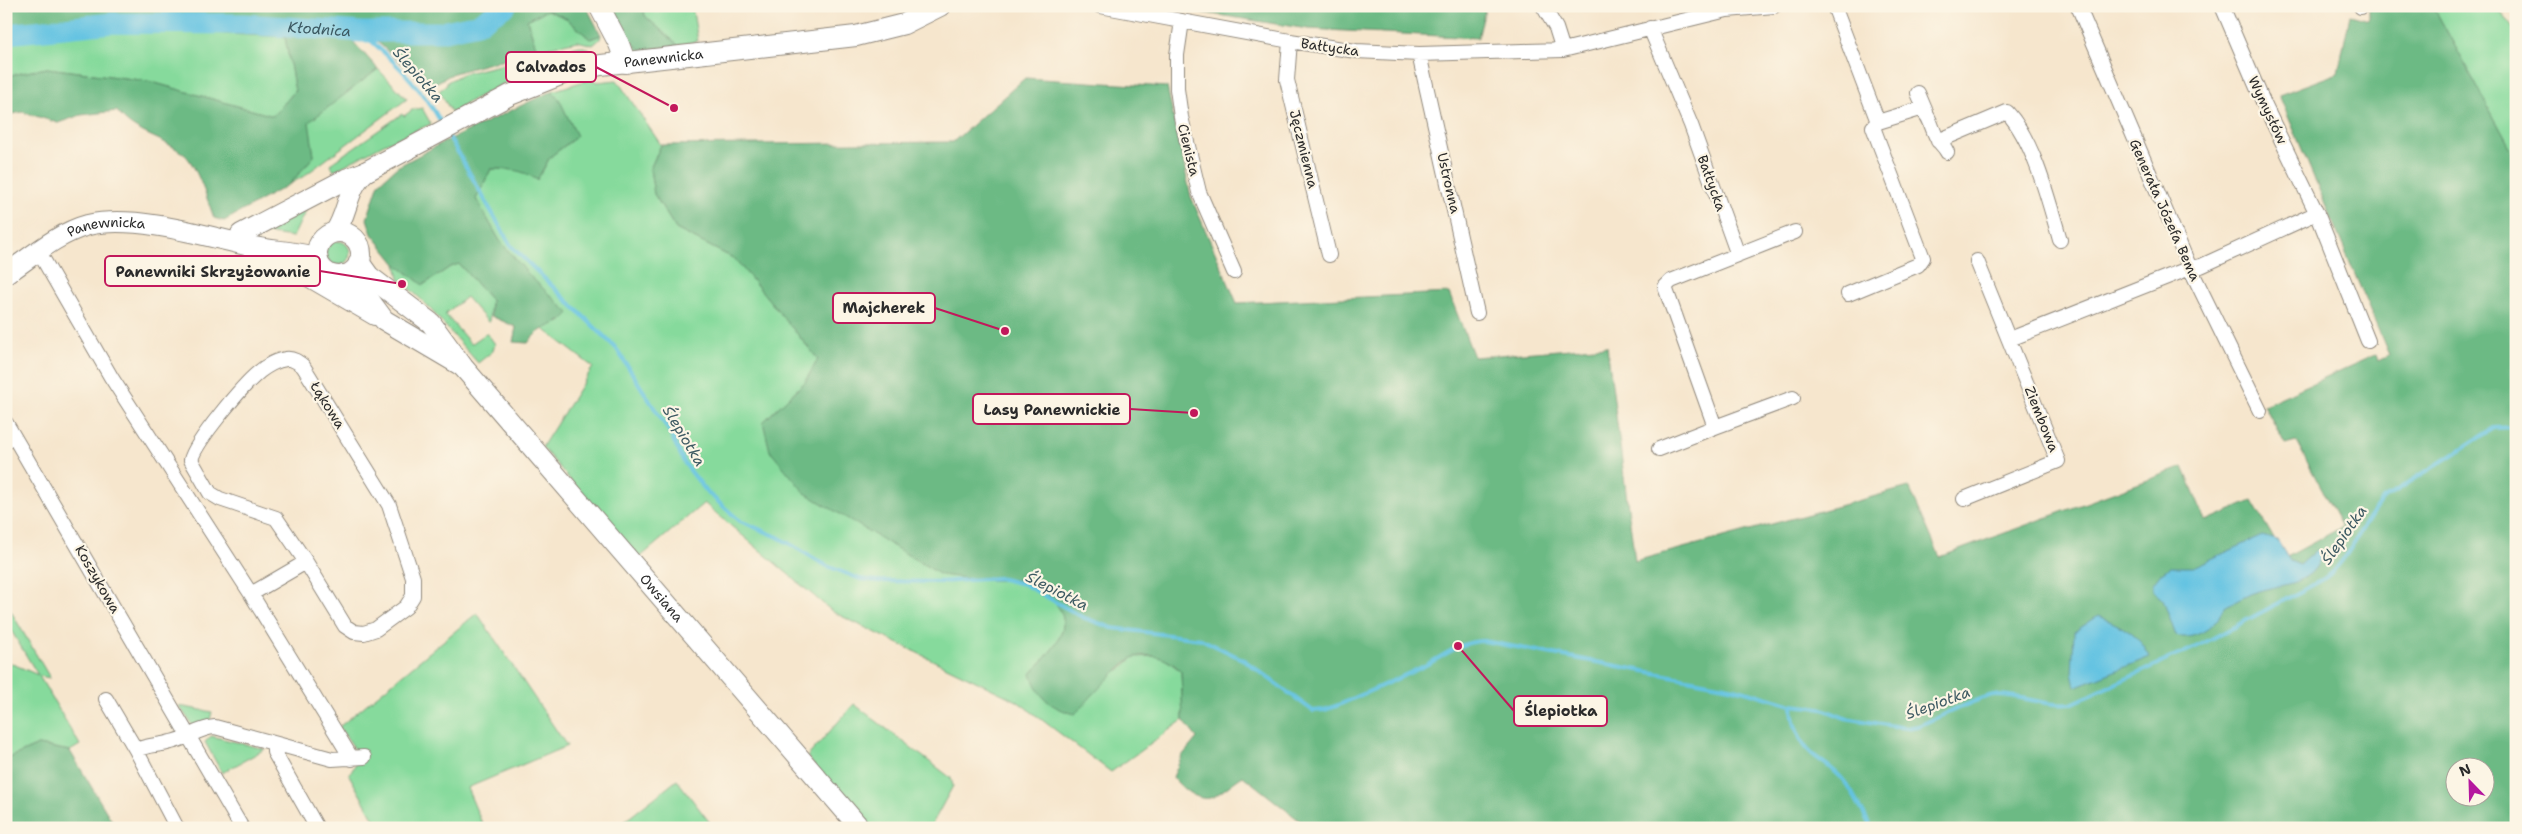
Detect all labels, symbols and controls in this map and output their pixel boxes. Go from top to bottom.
water label: Kłodnica [287,17,352,41]
street label: Bałtycka [1300,34,1361,60]
water label: Ślepiotka [388,42,448,107]
street label: Panewnicka [623,44,704,71]
callout: Calvados [506,52,596,82]
text: Calvados [516,57,586,77]
street label: Wymysłów [2244,73,2292,147]
street label: Jęczmienna [1286,108,1323,190]
street label: Cienista [1174,122,1204,178]
street label: Generała Józefa Bema [2125,136,2205,284]
street label: Ustronna [1433,151,1465,215]
street label: Bałtycka [1694,152,1731,214]
street label: Panewnicka [64,213,147,241]
callout: Panewniki Skrzyżowanie [105,256,320,286]
text: Panewniki Skrzyżowanie [116,262,310,282]
callout: Majcherek [833,293,935,323]
text: Majcherek [843,298,926,318]
street label: Łąkowa [306,377,350,432]
street label: Ziembowa [2021,384,2063,455]
callout: Lasy Panewnickie [973,394,1130,424]
text: Lasy Panewnickie [983,400,1121,420]
water label: Ślepiotka [658,401,711,470]
water label: Ślepiotka [2316,501,2372,568]
street label: Koszykowa [71,542,125,617]
water label: Ślepiotka [1022,566,1092,615]
street label: Owsiana [636,570,688,626]
water label: Ślepiotka [1903,681,1973,724]
callout: Ślepiotka [1514,696,1607,726]
text: Ślepiotka [1525,700,1598,721]
north arrow [2444,756,2494,806]
text: N [2456,760,2474,780]

